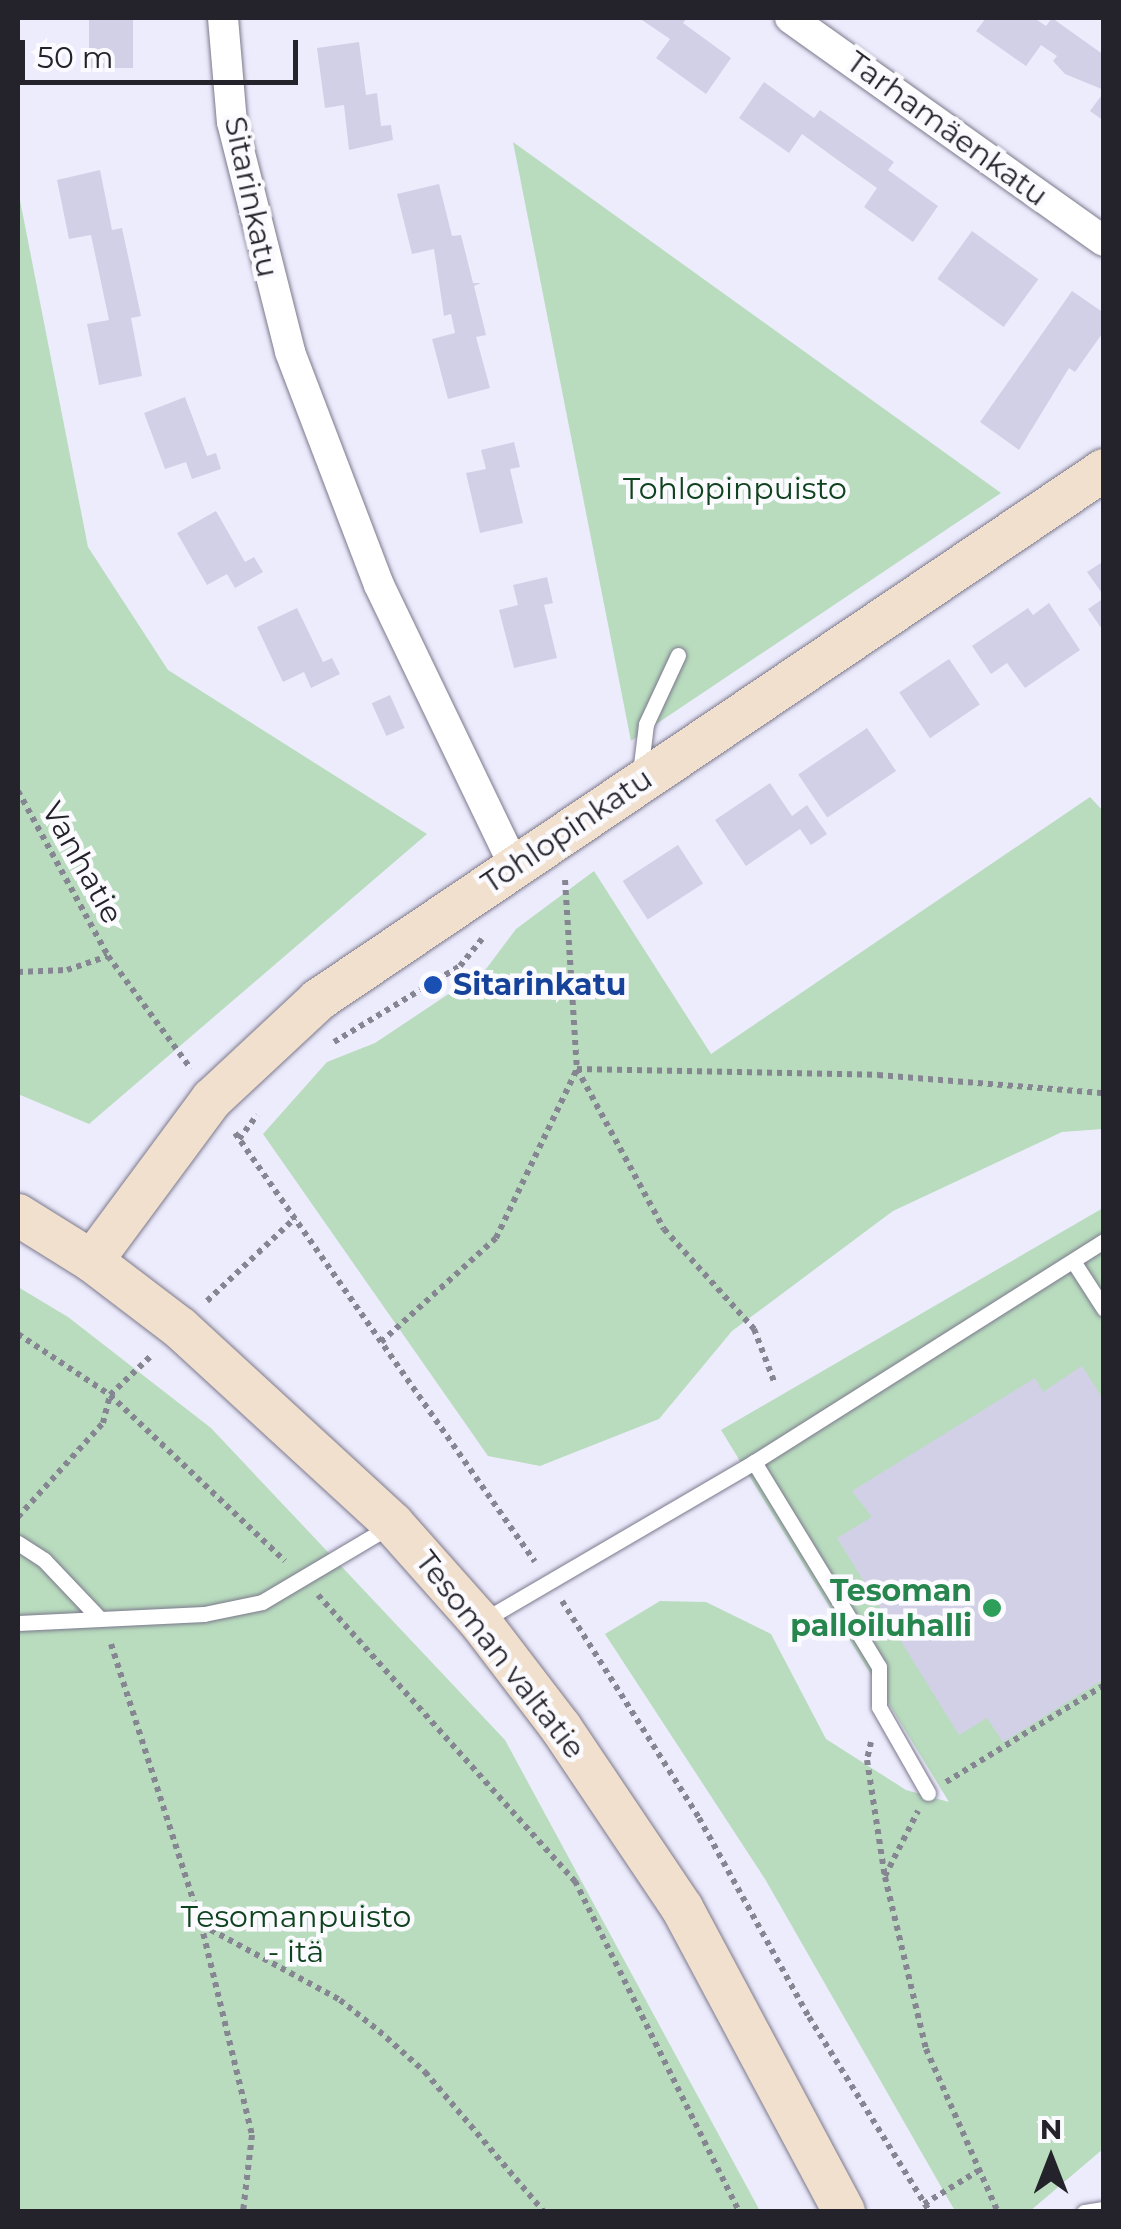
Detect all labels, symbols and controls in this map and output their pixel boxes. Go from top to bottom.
scale bar [25,20,302,82]
text: 50 m [37,39,114,76]
street label: Tarhamäenkatu [840,44,1054,214]
street label: Sitarinkatu [216,113,286,281]
park label: Tohlopinpuisto [623,471,847,507]
street label: Tohlopinkatu [475,761,659,901]
street label: Vanhatie [34,796,130,930]
place label: Sitarinkatu [453,967,626,1003]
marker: Sitarinkatu [422,974,444,996]
street label: Tesoman valtatie [408,1544,592,1766]
place label: Tesoman palloiluhalli [790,1573,972,1644]
marker: Tesoman palloiluhalli [981,1597,1003,1619]
park label: Tesomanpuisto - itä [181,1899,411,1970]
north arrow [1001,2109,1101,2209]
text: N [1040,2112,1062,2146]

